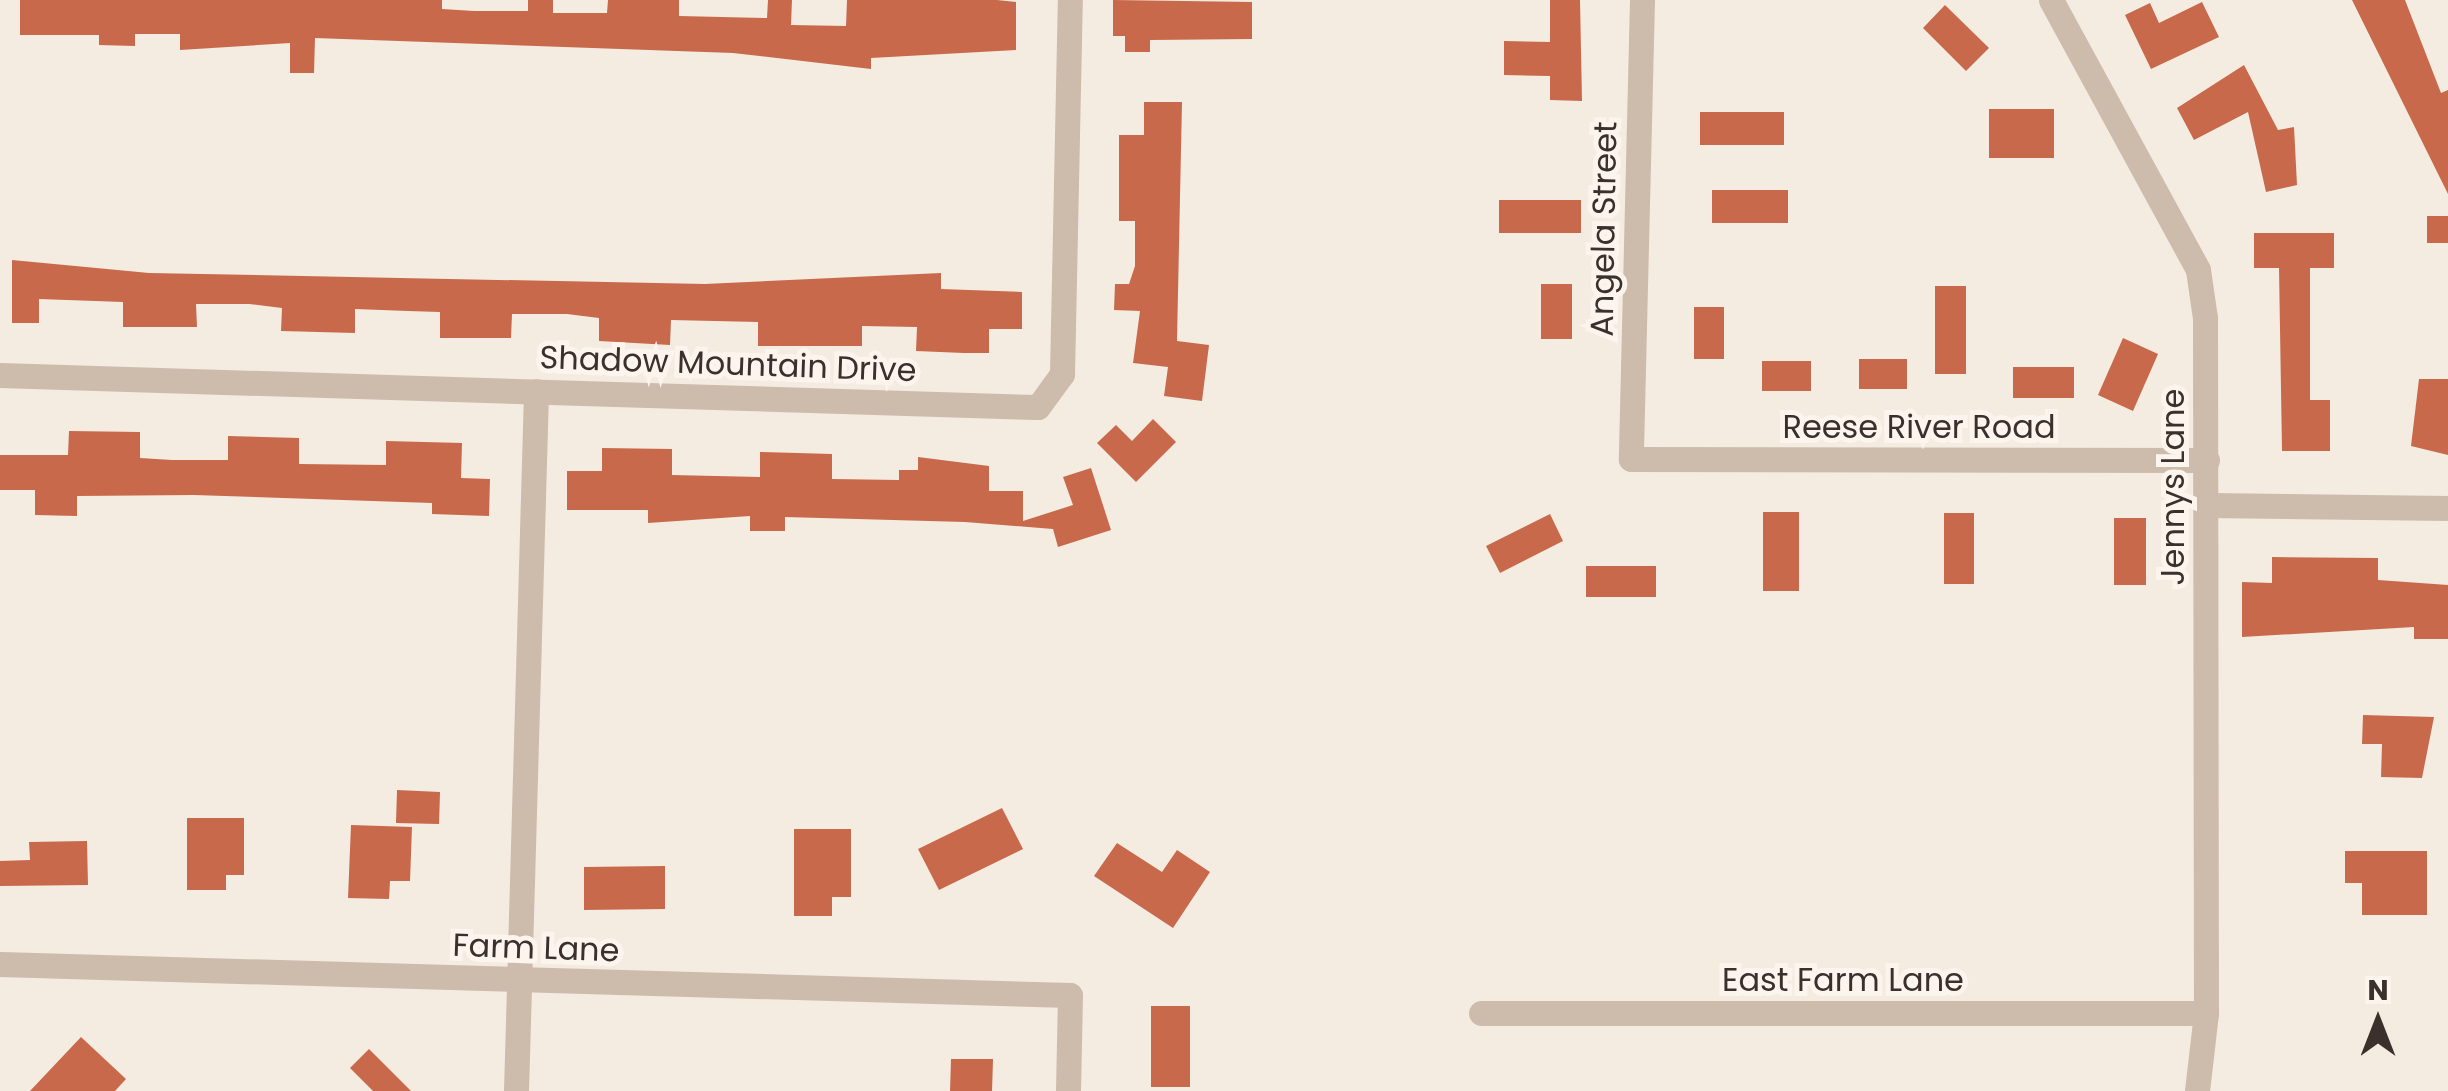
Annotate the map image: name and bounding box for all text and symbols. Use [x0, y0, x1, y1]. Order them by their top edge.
street label: Angela Street [1583, 121, 1625, 337]
street label: Shadow Mountain Drive [539, 338, 917, 390]
street label: Jennys Lane [2154, 389, 2192, 585]
street label: Reese River Road [1782, 408, 2056, 446]
street label: Farm Lane [452, 926, 620, 970]
street label: East Farm Lane [1722, 961, 1964, 999]
north arrow [2328, 971, 2428, 1071]
text: N [2367, 971, 2389, 1010]

